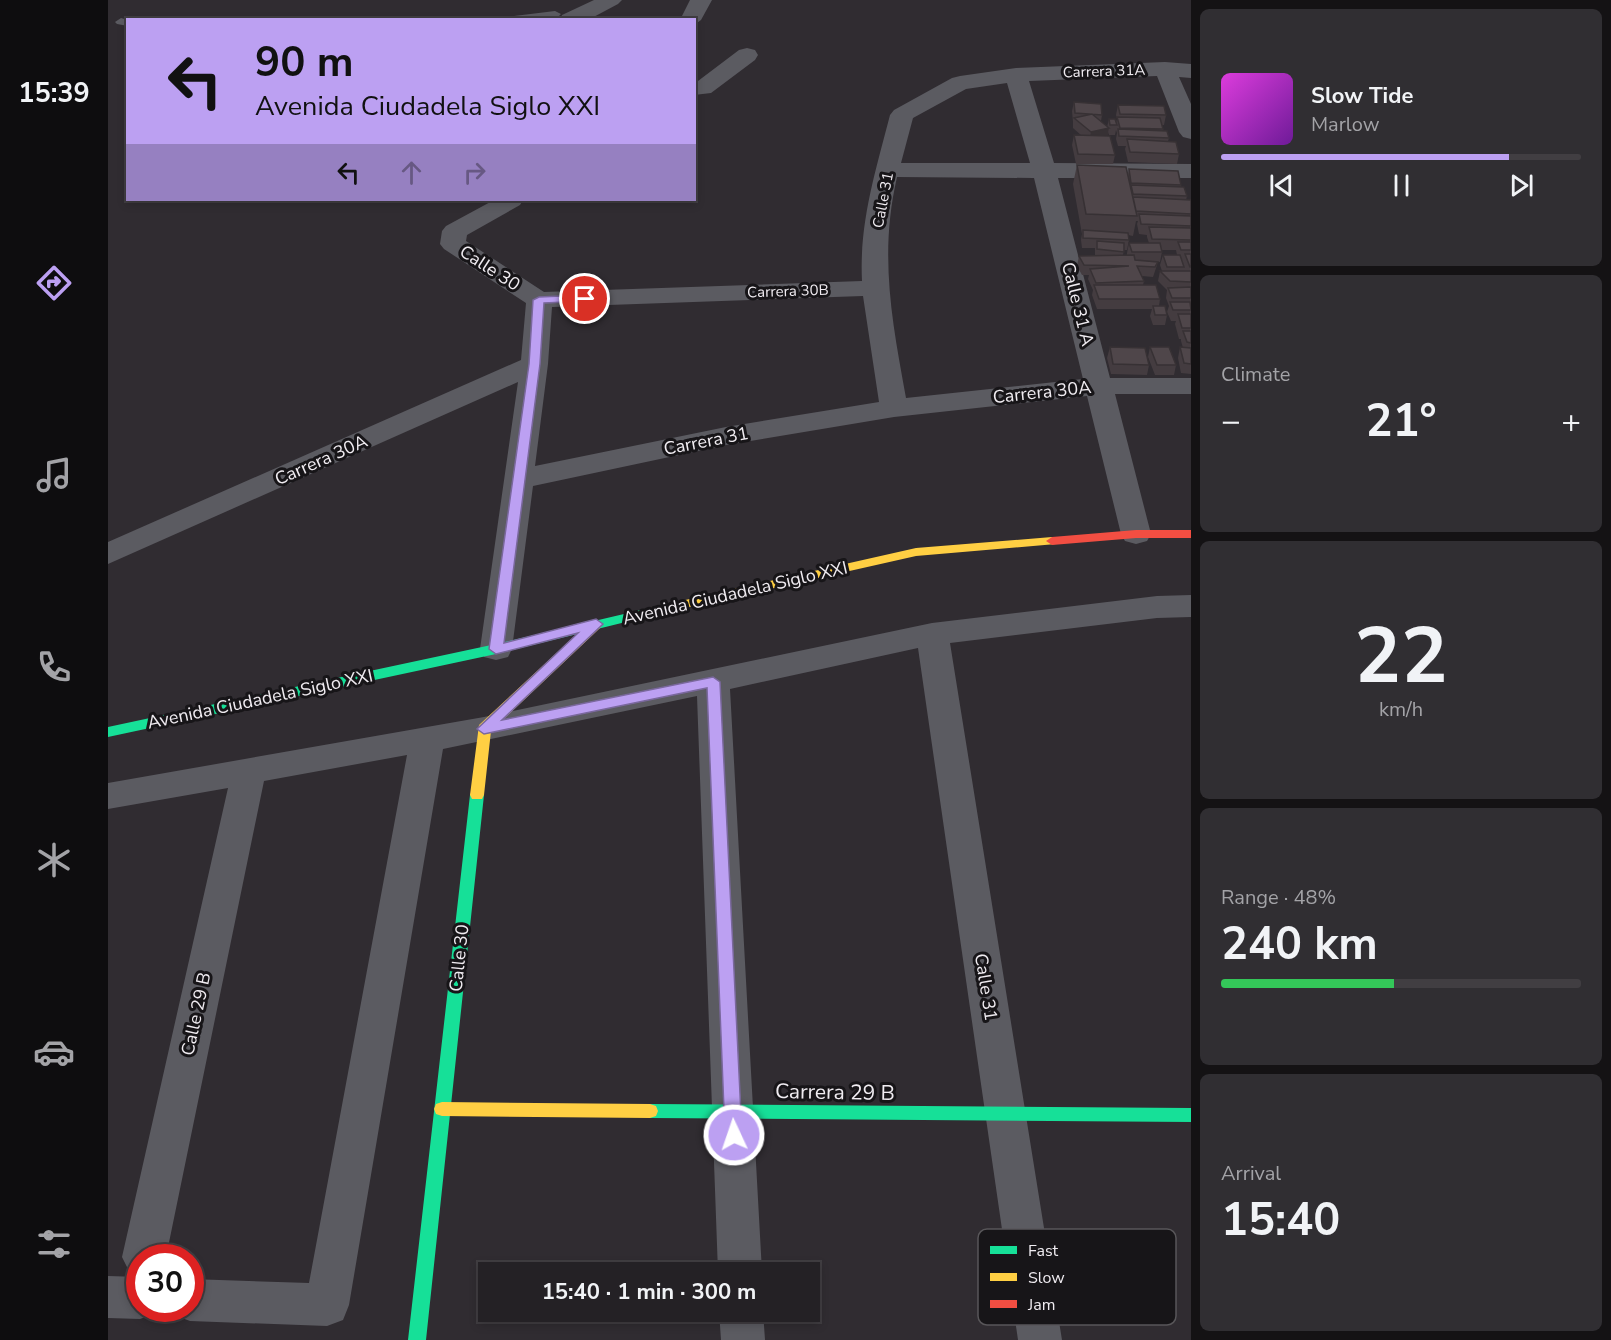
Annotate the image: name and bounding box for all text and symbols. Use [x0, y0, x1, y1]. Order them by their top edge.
text: 90 m [255, 34, 354, 91]
icon: left [156, 42, 234, 120]
street label: Carrera 31A [1062, 60, 1146, 82]
text: 15:39 [18, 75, 90, 112]
text: Slow Tide [1311, 81, 1413, 111]
text: Avenida Ciudadela Siglo XXI [255, 88, 600, 125]
text: Marlow [1311, 111, 1379, 138]
icon: left [332, 156, 365, 189]
icon: ahead [395, 156, 428, 189]
icon: right [458, 156, 491, 189]
icon: previous [1265, 169, 1298, 202]
icon: pause [1385, 169, 1418, 202]
icon: next [1505, 169, 1538, 202]
street label: Calle 31 [868, 170, 898, 230]
street label: Calle 30 [455, 239, 525, 297]
street label: Calle 31 A [1056, 260, 1100, 348]
icon: directions [33, 262, 75, 304]
pin [559, 273, 610, 324]
street label: Carrera 30B [747, 280, 829, 302]
icon: arrive [568, 282, 601, 315]
text: Climate [1221, 361, 1290, 388]
street label: Carrera 30A [992, 375, 1092, 409]
text: 21° [1365, 391, 1437, 452]
text: − [1221, 399, 1241, 444]
text: + [1561, 399, 1581, 444]
street label: Carrera 31 [662, 421, 750, 461]
street label: Carrera 30A [271, 429, 371, 491]
icon: music [33, 454, 75, 496]
street label: Avenida Ciudadela Siglo XXI [620, 555, 850, 631]
text: 22 [1354, 603, 1448, 710]
icon: phone [33, 646, 75, 688]
street label: Avenida Ciudadela Siglo XXI [145, 663, 375, 735]
text: km/h [1379, 696, 1423, 723]
icon: climate [33, 839, 75, 881]
text: Range · 48% [1221, 884, 1336, 911]
text: 240 km [1221, 914, 1378, 975]
street label: Calle 30 [444, 923, 474, 993]
street label: Calle 31 [969, 952, 1003, 1022]
street label: Calle 29 B [175, 970, 217, 1058]
icon: car [33, 1031, 75, 1073]
street label: Carrera 29 B [775, 1077, 895, 1107]
position arrow [702, 1103, 766, 1167]
text: Arrival [1221, 1160, 1281, 1187]
text: 15:40 [1221, 1190, 1340, 1251]
icon: filters [33, 1223, 75, 1265]
legend [978, 1229, 1176, 1325]
text: Fast [1028, 1240, 1059, 1262]
speed limit sign: 30 [126, 1244, 204, 1322]
text: Slow [1028, 1267, 1065, 1289]
text: 15:40 · 1 min · 300 m [542, 1277, 756, 1307]
text: Jam [1027, 1294, 1055, 1316]

